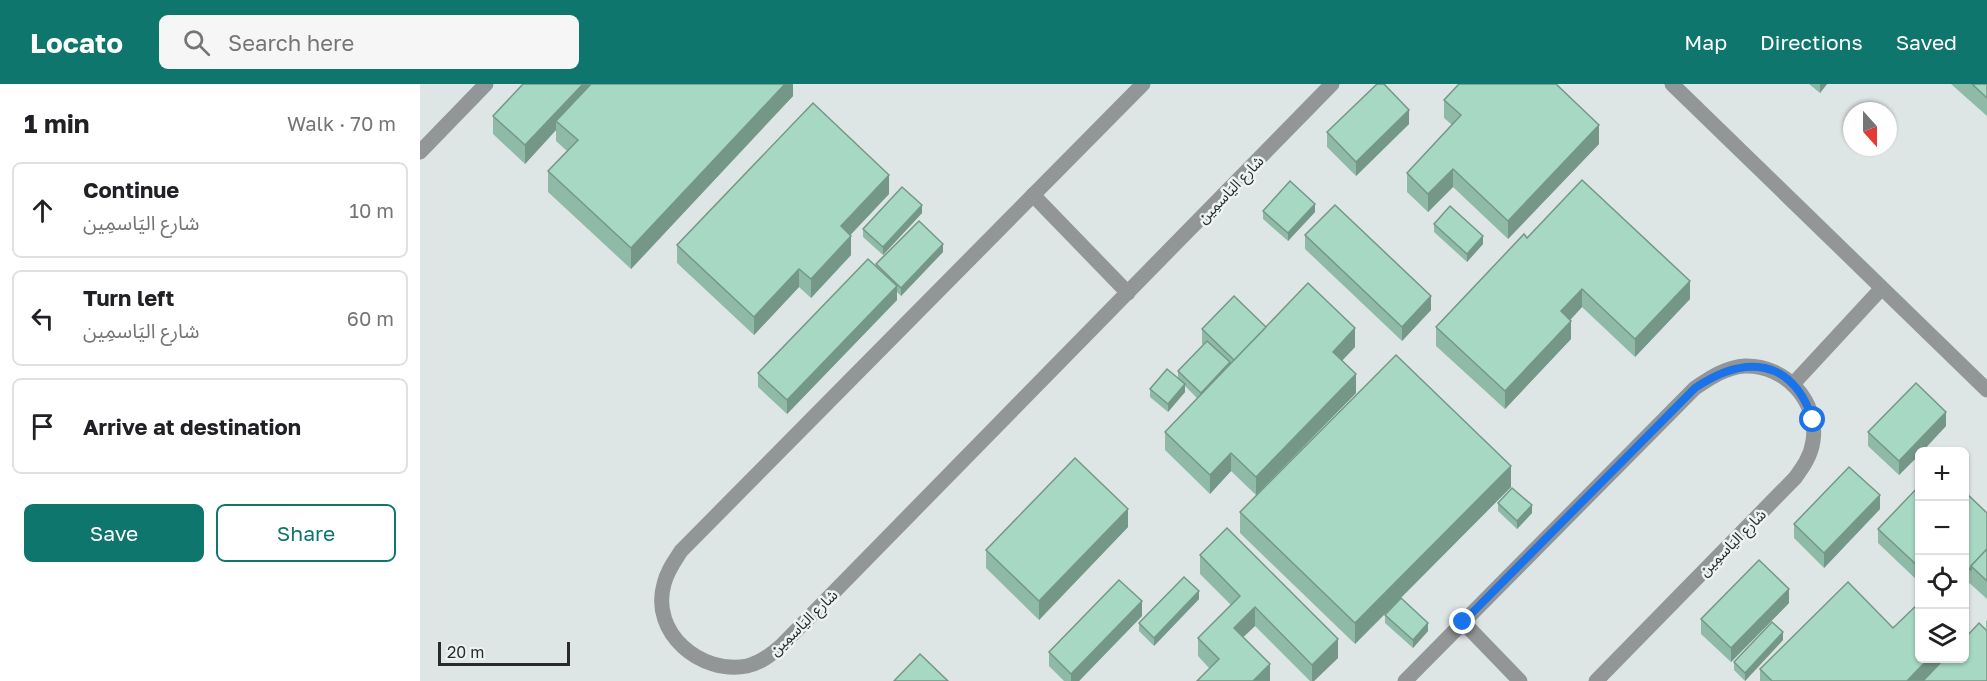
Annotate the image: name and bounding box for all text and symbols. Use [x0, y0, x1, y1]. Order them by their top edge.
search box [159, 15, 579, 69]
text: Locato [30, 26, 123, 59]
icon: search [180, 26, 213, 59]
text: Search here [228, 29, 354, 56]
text: Map [1684, 29, 1727, 55]
text: Directions [1760, 29, 1863, 55]
text: Saved [1896, 29, 1957, 55]
north arrow [1843, 102, 1897, 156]
text: 1 min [24, 108, 90, 139]
text: Walk · 70 m [287, 111, 396, 135]
street label: شارع اليَاسمِين [1193, 151, 1270, 229]
text: Continue [83, 176, 179, 203]
icon: ahead [26, 194, 59, 227]
text: 10 m [349, 198, 394, 222]
text: شارع اليَاسمِين [83, 210, 200, 234]
text: Turn left [83, 284, 174, 311]
icon: left [26, 302, 59, 335]
text: 60 m [347, 306, 394, 330]
text: شارع اليَاسمِين [83, 318, 200, 342]
route start [1799, 406, 1825, 432]
icon: arrive [26, 410, 59, 443]
text: Arrive at destination [83, 413, 301, 440]
map controls [1915, 447, 1969, 663]
button: + [1915, 447, 1969, 501]
button: − [1915, 501, 1969, 555]
button: Save [24, 504, 204, 562]
button: Share [216, 504, 396, 562]
street label: شارع اليَاسمِين [1695, 505, 1772, 582]
button: locate [1915, 555, 1969, 609]
street label: شارع اليَاسمِين [765, 585, 844, 662]
route end [1449, 608, 1475, 634]
button: layers [1915, 609, 1969, 663]
scale bar [438, 639, 570, 666]
text: 20 m [447, 642, 484, 662]

